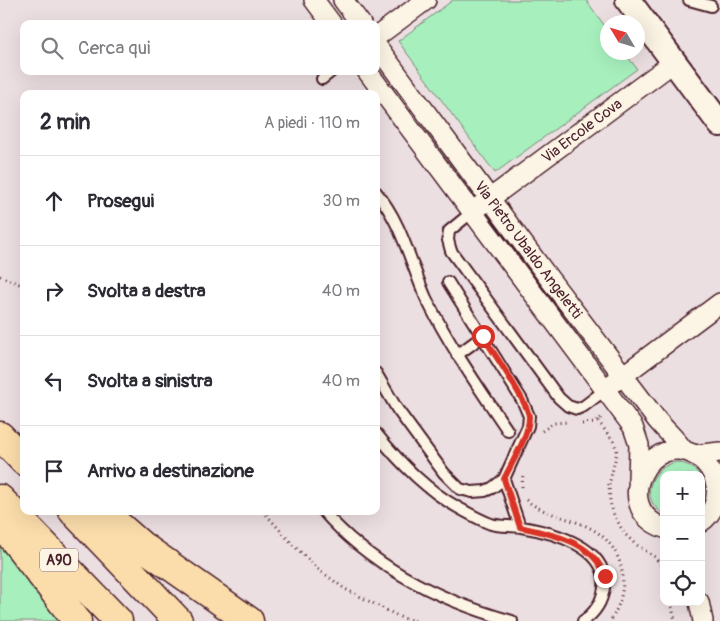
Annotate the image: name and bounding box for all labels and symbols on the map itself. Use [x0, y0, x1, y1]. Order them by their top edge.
north arrow [600, 15, 645, 60]
street label: Via Ercole Cova [538, 95, 626, 167]
street label: Via Pietro Ubaldo Angeletti [470, 177, 586, 323]
route start [472, 325, 495, 348]
road number: A90 [40, 548, 78, 572]
route end [594, 565, 617, 588]

